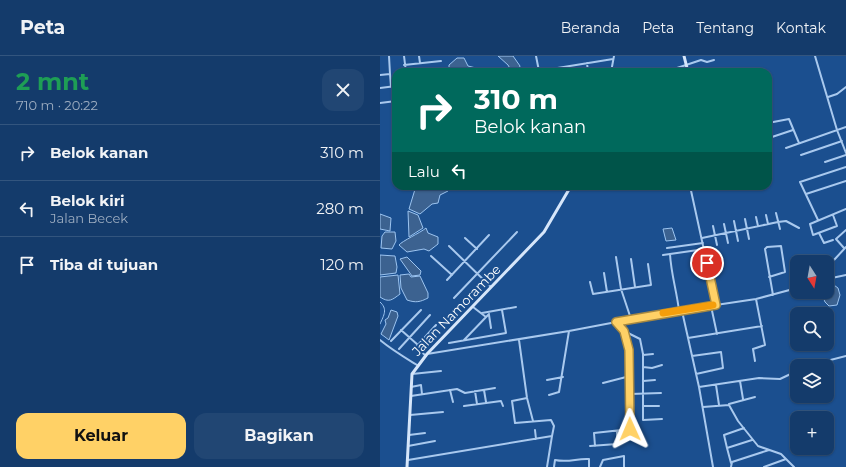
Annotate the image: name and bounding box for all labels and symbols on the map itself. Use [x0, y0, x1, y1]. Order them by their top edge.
pin [690, 246, 724, 280]
north arrow [790, 255, 834, 299]
street label: Jalan Namorambe [408, 261, 504, 360]
position arrow [609, 408, 651, 450]

